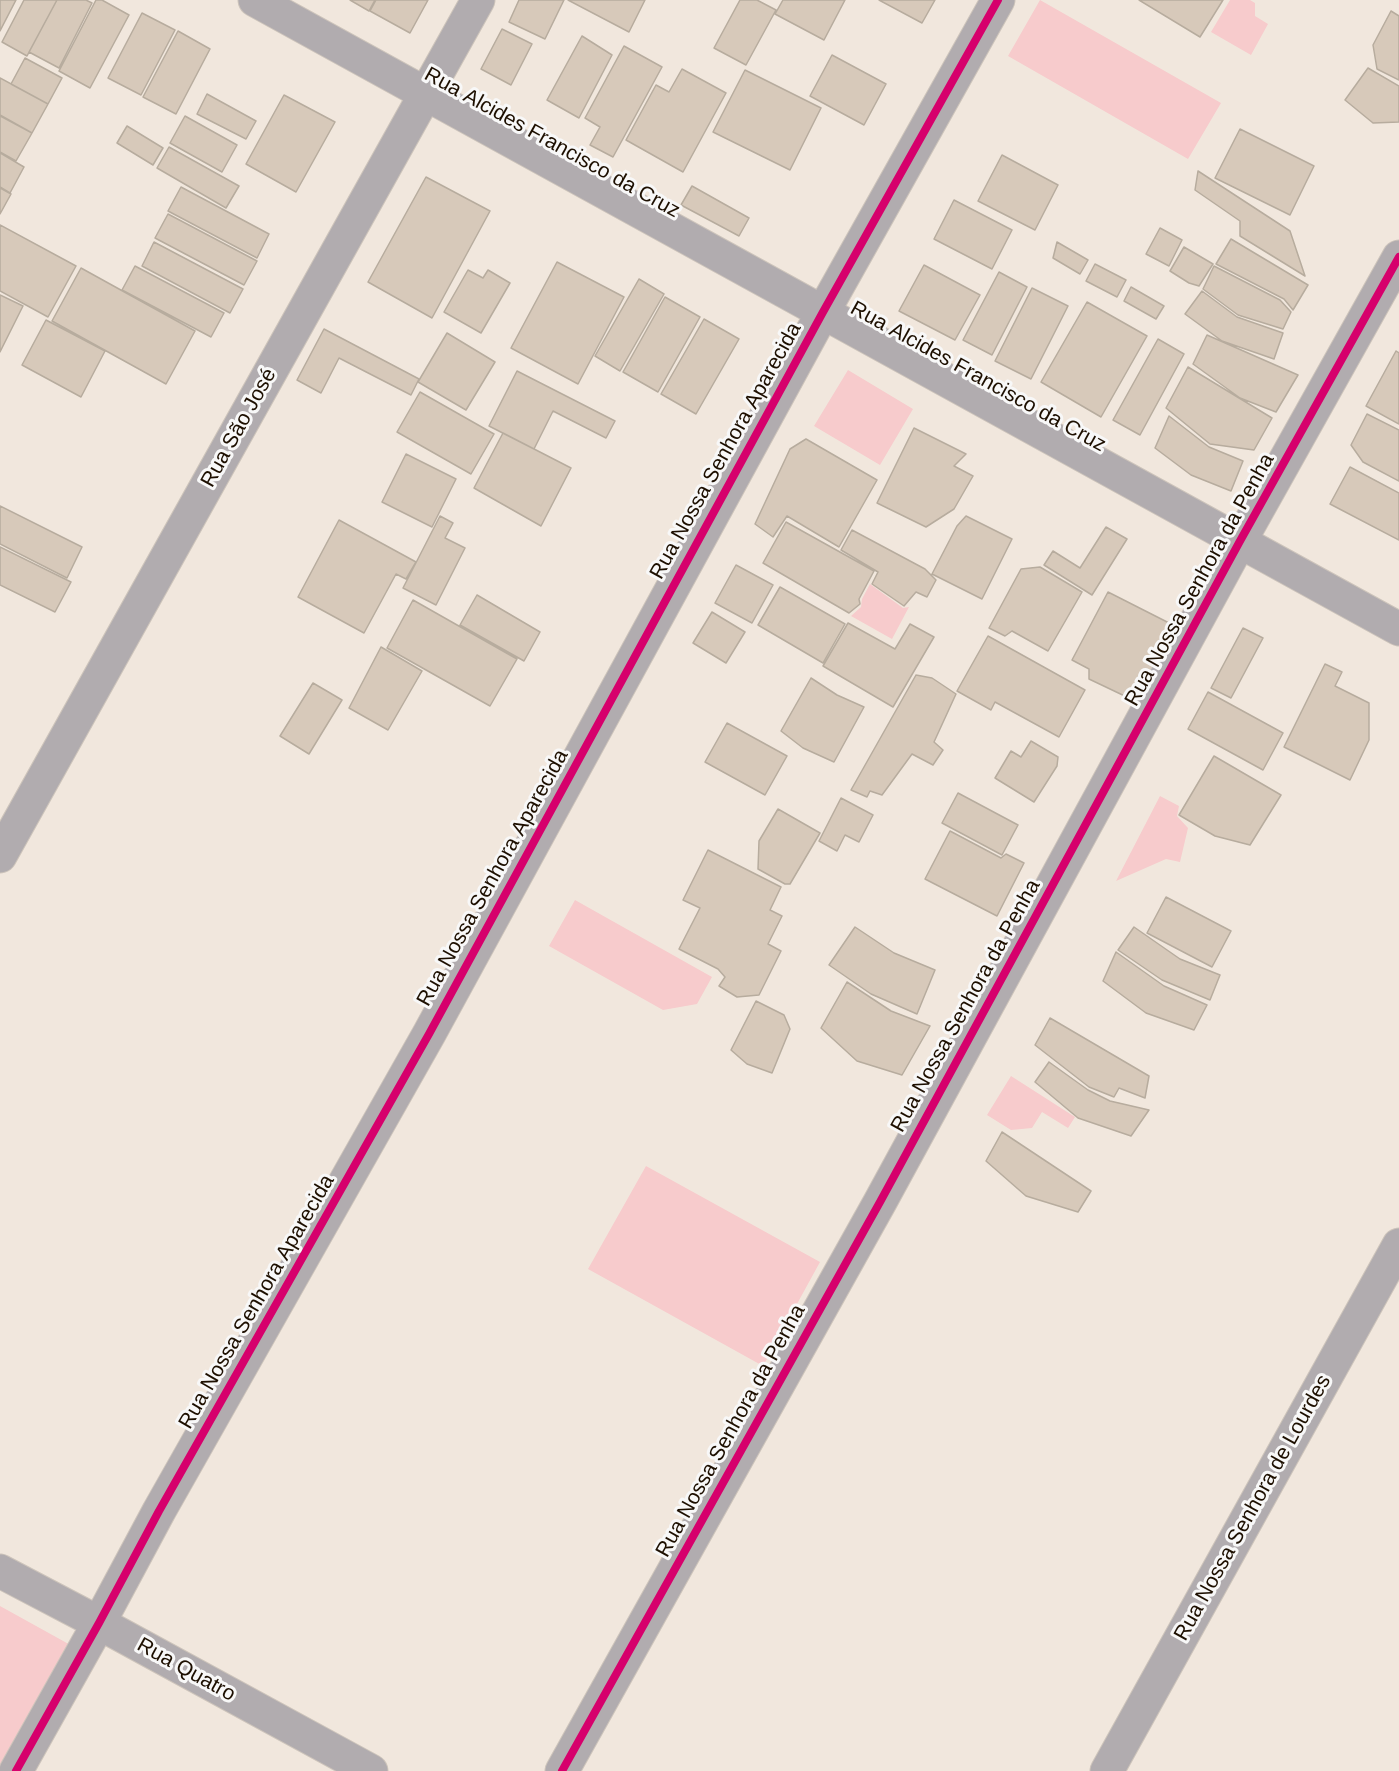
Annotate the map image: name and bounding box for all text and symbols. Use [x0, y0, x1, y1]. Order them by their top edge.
street label: Rua Alcides Francisco da Cruz [420, 62, 684, 224]
street label: Rua Alcides Francisco da Cruz [846, 296, 1110, 458]
street label: Rua Nossa Senhora Aparecida [645, 318, 807, 584]
street label: Rua São José [196, 364, 282, 492]
street label: Rua Nossa Senhora da Penha [1120, 449, 1280, 711]
street label: Rua Nossa Senhora Aparecida [412, 745, 574, 1011]
street label: Rua Nossa Senhora da Penha [886, 875, 1046, 1137]
street label: Rua Nossa Senhora Aparecida [174, 1170, 340, 1434]
street label: Rua Nossa Senhora da Penha [651, 1300, 811, 1562]
street label: Rua Nossa Senhora de Lourdes [1169, 1371, 1337, 1645]
street label: Rua Quatro [132, 1633, 240, 1707]

